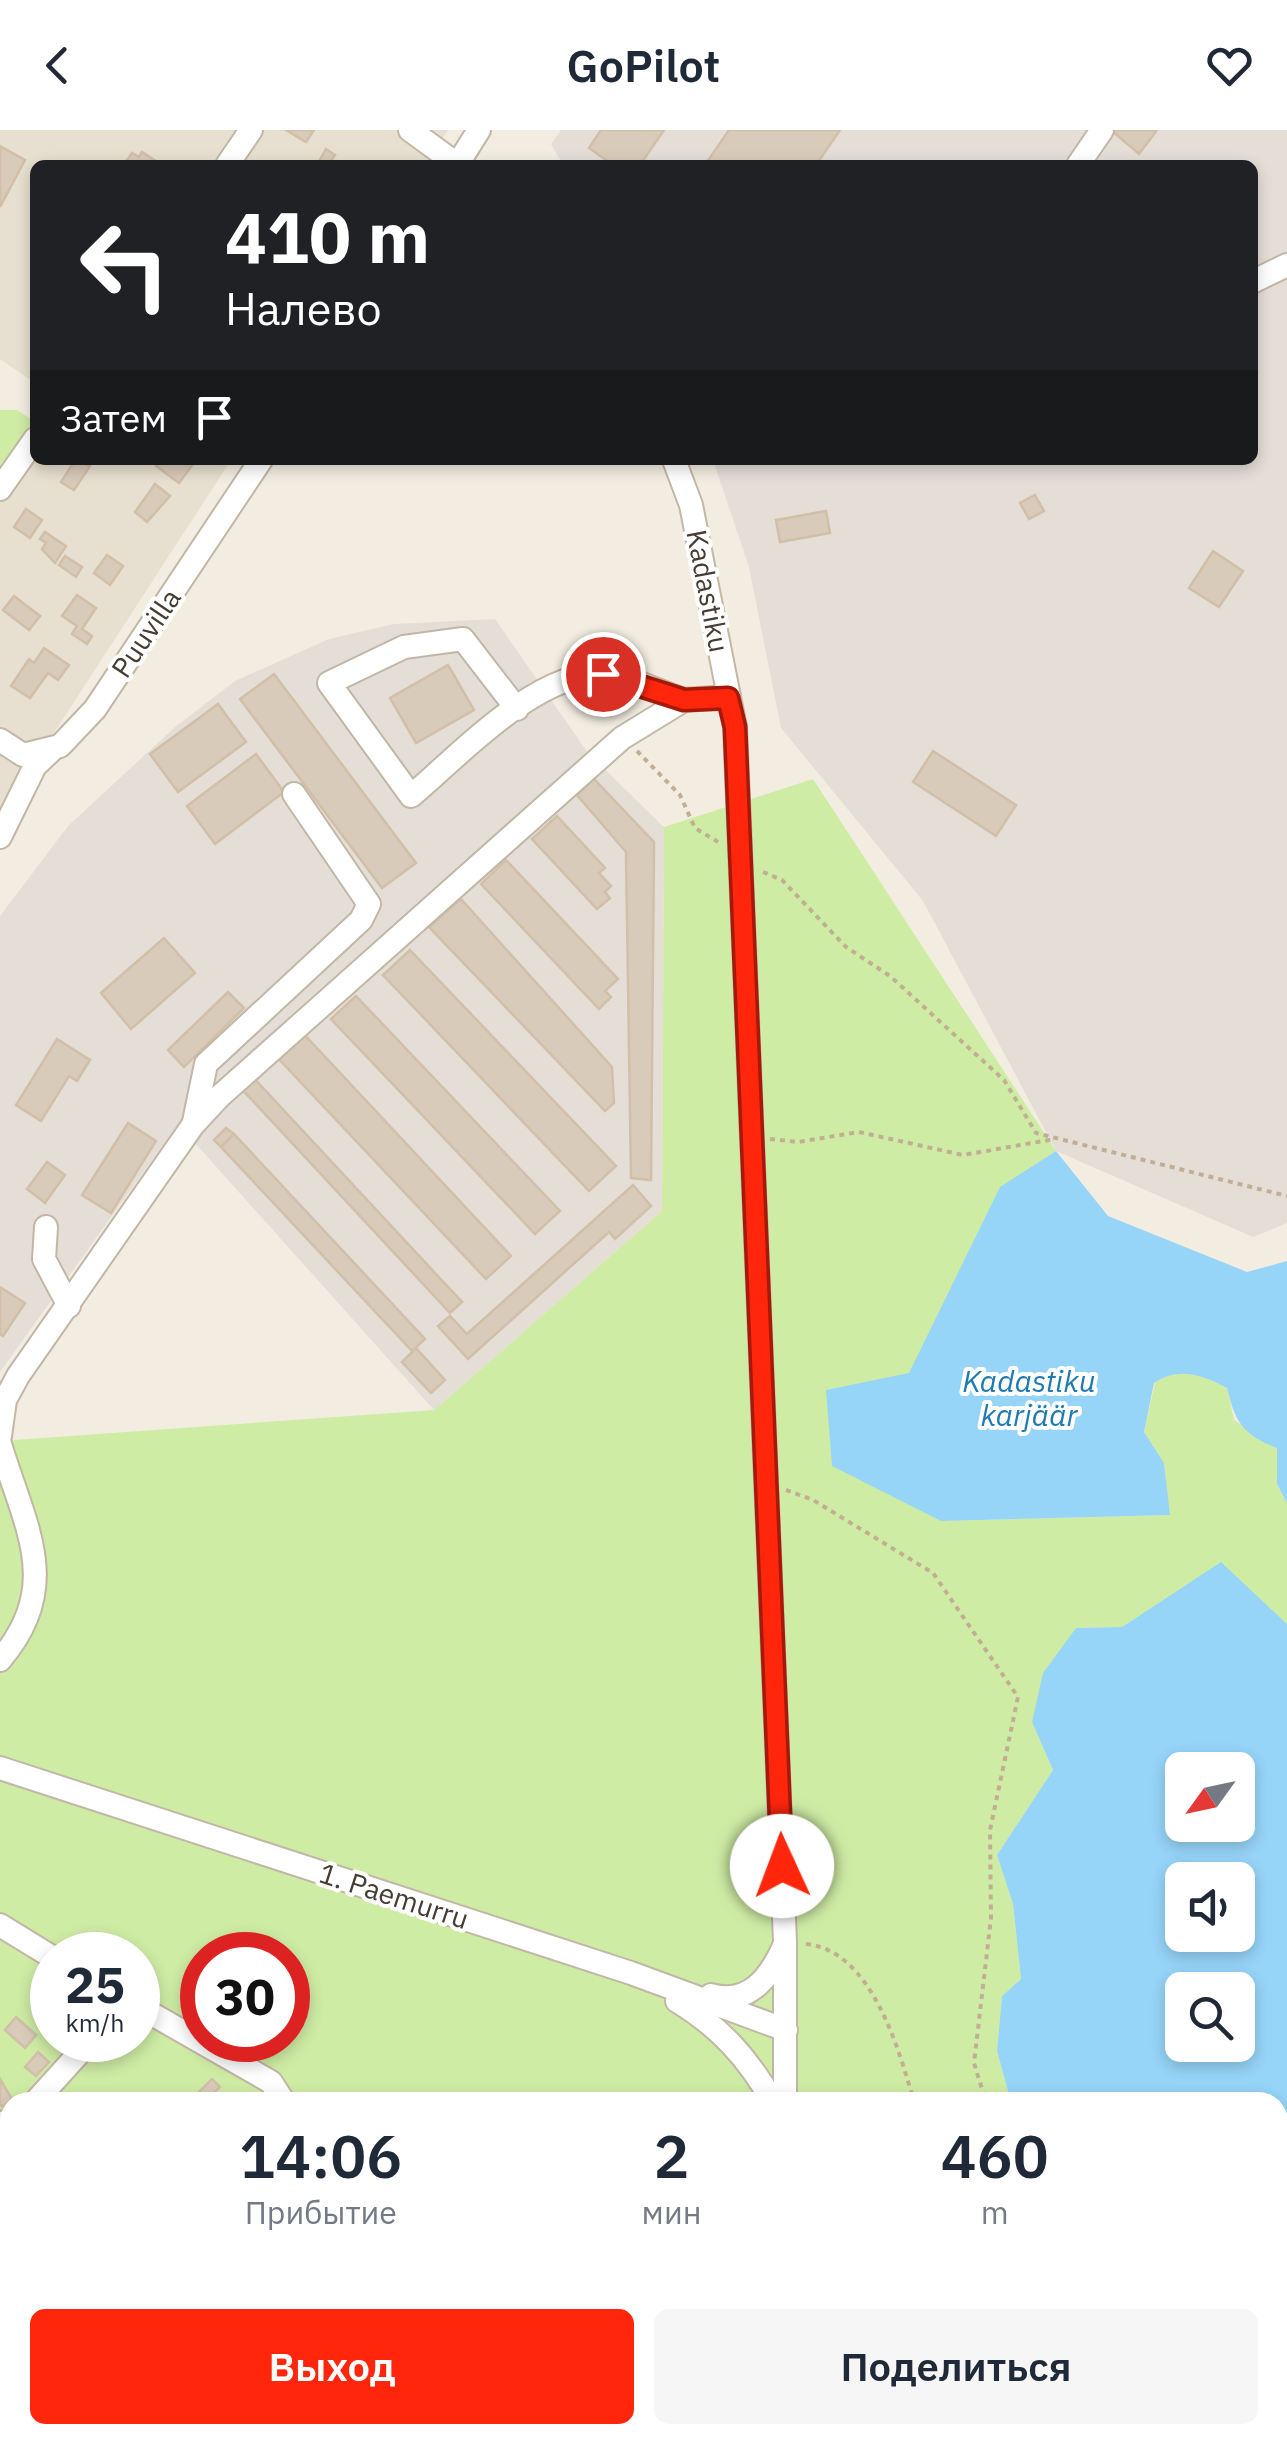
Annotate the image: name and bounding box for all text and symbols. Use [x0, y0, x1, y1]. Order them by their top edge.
text: GoPilot [567, 36, 720, 94]
icon: back [30, 38, 85, 93]
icon: heart [1202, 38, 1257, 93]
text: 410 m [225, 191, 430, 282]
icon: left [60, 200, 190, 330]
text: Налево [225, 279, 382, 337]
icon: arrive [187, 390, 242, 445]
text: Затем [60, 393, 167, 442]
street label: Kadastiku [678, 526, 738, 655]
street label: Puuvilla [102, 581, 189, 684]
pin [561, 632, 646, 717]
icon: arrive [576, 647, 631, 702]
water label: Kadastiku karjäär [962, 1361, 1096, 1434]
north arrow [1165, 1752, 1255, 1842]
map controls [1165, 1752, 1255, 2062]
position arrow [730, 1814, 834, 1918]
street label: 1. Paemurru [315, 1854, 474, 1937]
button: sound [1165, 1862, 1255, 1952]
speed limit sign: 30 [180, 1932, 310, 2062]
text: 25 [65, 1952, 125, 2017]
button: search [1165, 1972, 1255, 2062]
text: km/h [66, 2006, 124, 2039]
text: 14:06 [239, 2116, 402, 2195]
text: 2 [654, 2116, 690, 2195]
text: 460 [941, 2116, 1049, 2195]
text: Прибытие [245, 2191, 397, 2233]
text: мин [642, 2191, 702, 2233]
text: m [981, 2191, 1009, 2233]
button: Выход [30, 2309, 634, 2424]
button: Поделиться [654, 2309, 1258, 2424]

